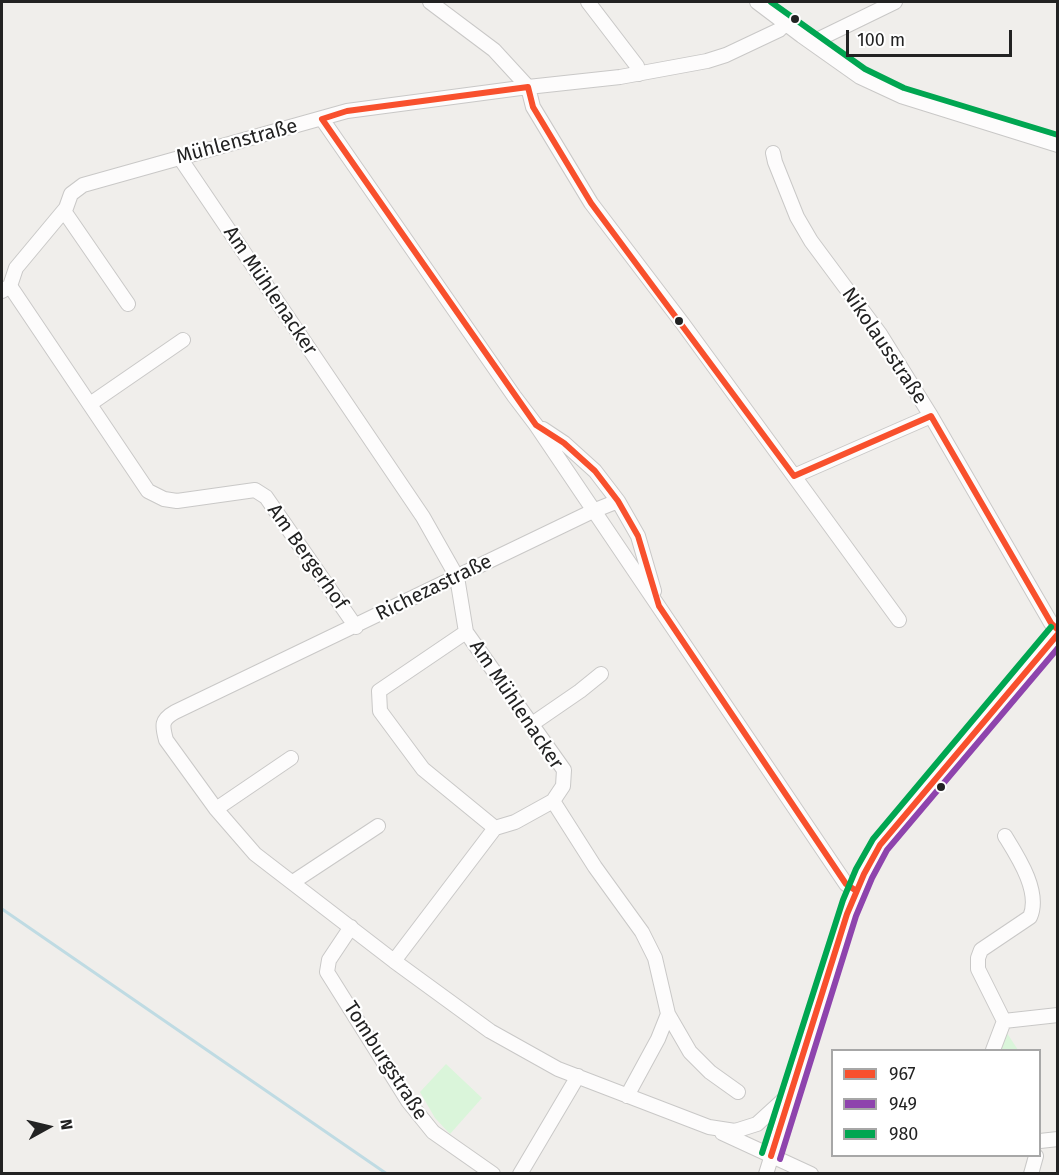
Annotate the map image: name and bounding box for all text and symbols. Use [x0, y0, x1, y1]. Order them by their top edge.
unlabelled marker [789, 13, 801, 25]
scale bar [849, 18, 1016, 56]
text: 100 m [857, 29, 905, 51]
street label: Mühlenstraße [174, 114, 300, 170]
street label: Am Mühlenacker [218, 222, 322, 360]
street label: Nikolausstraße [836, 283, 932, 409]
unlabelled marker [673, 315, 685, 327]
street label: Am Bergerhof [262, 500, 352, 614]
street label: Richezastraße [372, 550, 496, 626]
street label: Am Mühlenacker [464, 636, 568, 774]
unlabelled marker [935, 781, 947, 793]
street label: Tomburgstraße [338, 997, 432, 1125]
legend [831, 1049, 1041, 1157]
text: 967 [889, 1063, 916, 1085]
text: 949 [889, 1093, 917, 1115]
north arrow [18, 1097, 78, 1157]
text: N [56, 1118, 76, 1131]
text: 980 [889, 1123, 918, 1145]

